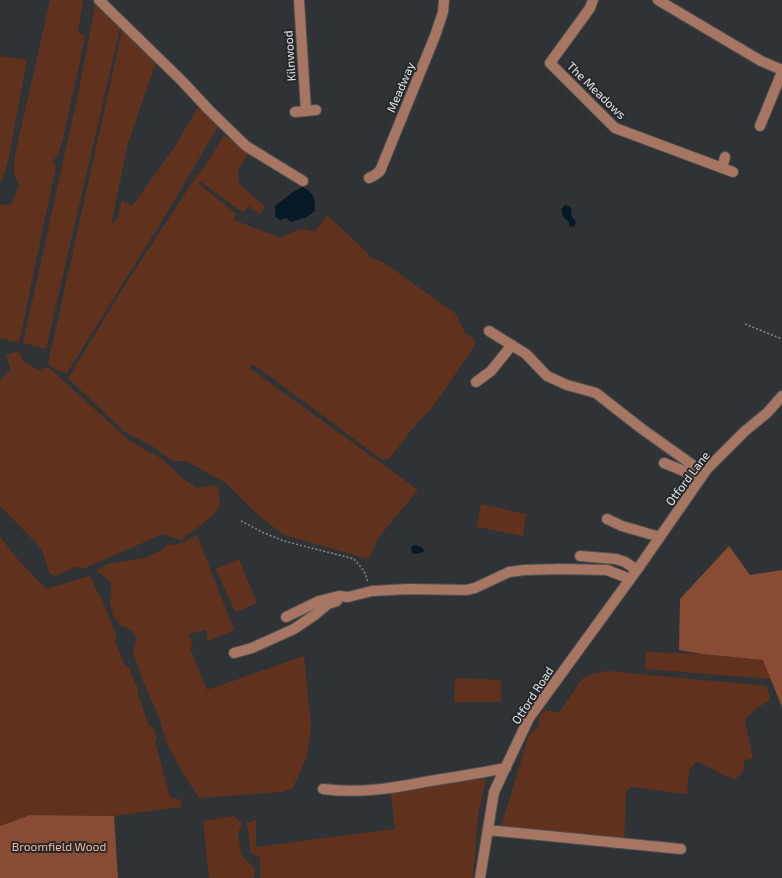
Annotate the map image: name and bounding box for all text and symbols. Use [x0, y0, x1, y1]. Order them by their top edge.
street label: Kilnwood [280, 30, 298, 82]
street label: The Meadows [565, 58, 629, 122]
street label: Meadway [383, 59, 417, 114]
street label: Otford Lane [662, 448, 712, 508]
street label: Otford Road [508, 664, 556, 726]
park label: Broomfield Wood [12, 839, 106, 853]

